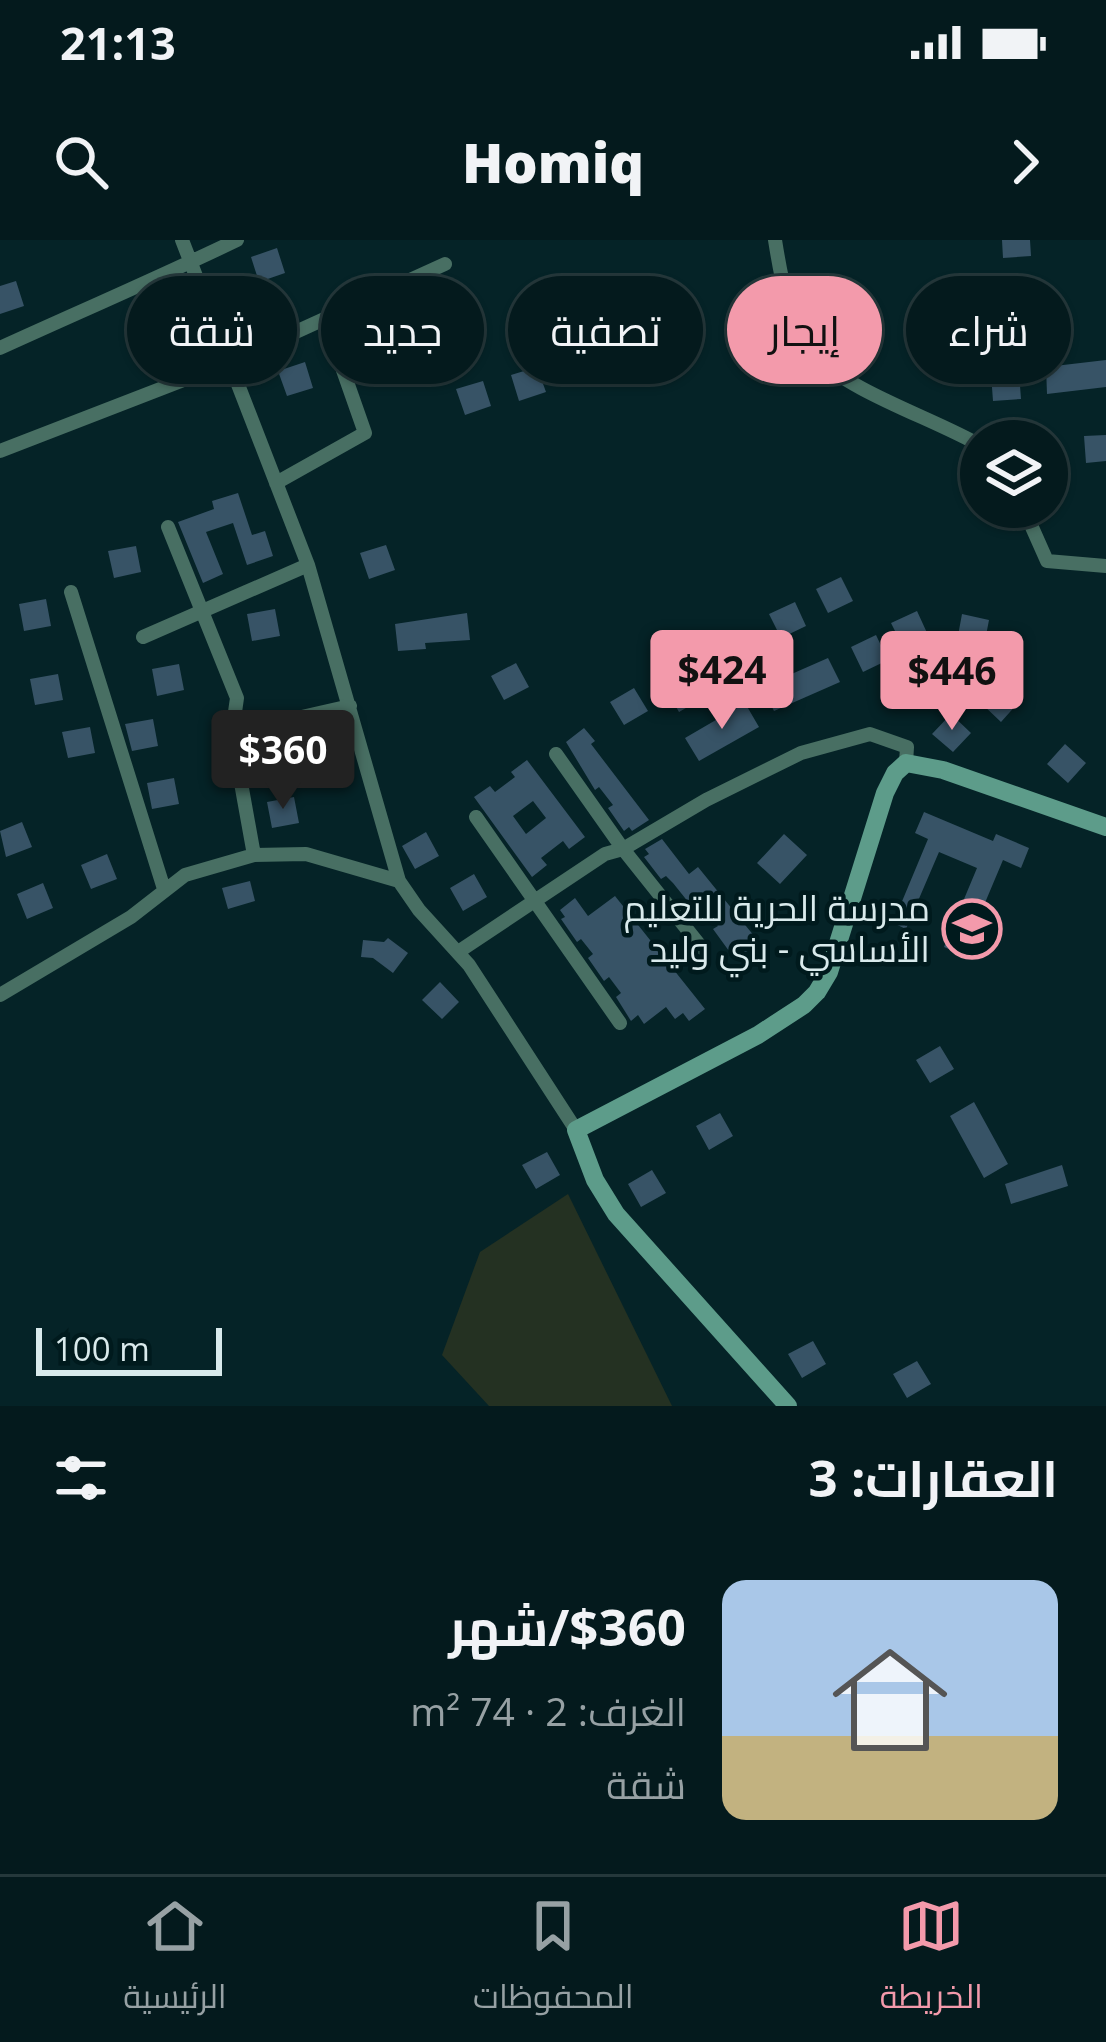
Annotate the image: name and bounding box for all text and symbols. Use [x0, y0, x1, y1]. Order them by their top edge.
text: 21:13 [60, 12, 176, 73]
text: Homiq [462, 125, 644, 199]
icon: search [48, 129, 114, 195]
icon: forward [992, 129, 1058, 195]
chip: شقة [127, 276, 297, 384]
chip: جديد [321, 276, 484, 384]
chip: تصفية [508, 276, 703, 384]
chip: إيجار [727, 276, 882, 384]
chip: شراء [906, 276, 1071, 384]
map controls [960, 420, 1068, 528]
button: layers [960, 420, 1068, 528]
pin: $424 [651, 630, 793, 732]
pin: $446 [881, 631, 1023, 733]
text: $424 [677, 642, 767, 695]
text: $446 [907, 643, 997, 696]
pin: $360 [212, 710, 354, 812]
text: $360 [238, 722, 328, 775]
place label: مدرسة الحرية للتعليم الأساسي - بني وليد [624, 883, 930, 978]
school or university icon: مدرسة الحرية للتعليم الأساسي - بني وليد [941, 898, 1003, 960]
scale bar [36, 1322, 222, 1375]
text: 100 m [54, 1326, 150, 1371]
text: العقارات: 3 [809, 1442, 1058, 1512]
icon: filters [48, 1445, 114, 1511]
text: $360/شهر [449, 1591, 686, 1661]
icon: home [818, 1628, 962, 1772]
text: الغرف: 2 · 74 m² [410, 1684, 686, 1737]
text: شقة [606, 1757, 686, 1810]
tab: الرئيسية [123, 1893, 227, 2027]
tab: المحفوظات [473, 1893, 634, 2027]
tab: الخريطة [880, 1893, 983, 2027]

